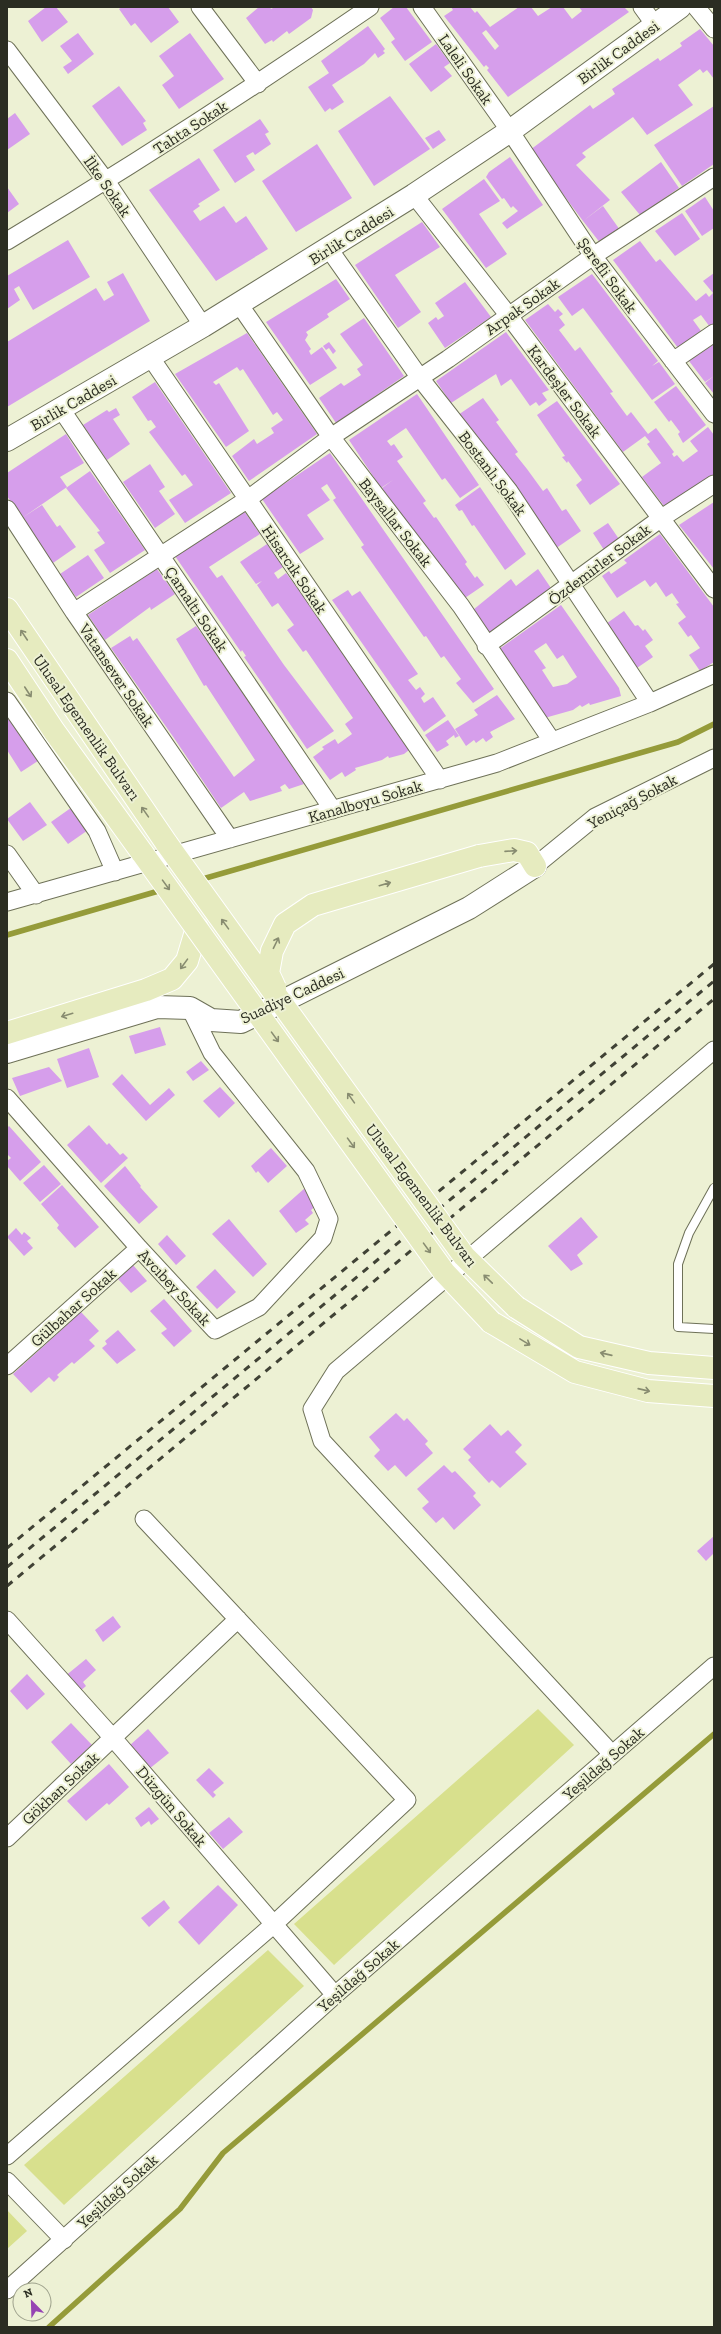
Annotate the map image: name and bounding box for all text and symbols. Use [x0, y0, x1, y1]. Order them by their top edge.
street label: Birlik Caddesi [574, 16, 663, 88]
street label: Laleli Sokak [434, 30, 497, 109]
street label: Tahta Sokak [150, 96, 231, 158]
street label: İlke Sokak [80, 152, 136, 221]
street label: Birlik Caddesi [305, 202, 397, 269]
street label: Şerefli Sokak [574, 234, 642, 317]
street label: Arpak Sokak [481, 273, 564, 339]
street label: Kardeşler Sokak [524, 341, 606, 442]
street label: Birlik Caddesi [27, 370, 120, 435]
street label: Bostanlı Sokak [455, 427, 531, 520]
street label: Baysallar Sokak [355, 474, 437, 571]
street label: Özdemirler Sokak [544, 519, 655, 609]
street label: Hisarcık Sokak [258, 521, 332, 618]
street label: Çamaltı Sokak [161, 563, 233, 656]
street label: Vatansever Sokak [74, 619, 159, 731]
one-way arrow [20, 630, 28, 641]
street label: Ulusal Egemenlik Bulvarı [29, 651, 145, 804]
one-way arrow [24, 687, 32, 698]
street label: Yeniçağ Sokak [583, 770, 681, 833]
street label: Kanalboyu Sokak [306, 776, 425, 827]
one-way arrow [141, 806, 149, 817]
one-way arrow [504, 848, 517, 855]
one-way arrow [162, 880, 170, 891]
one-way arrow [378, 880, 391, 887]
one-way arrow [221, 918, 229, 929]
one-way arrow [273, 937, 280, 949]
one-way arrow [180, 958, 188, 969]
street label: Suadiye Caddesi [237, 963, 347, 1028]
one-way arrow [61, 1012, 74, 1019]
one-way arrow [271, 1031, 279, 1042]
one-way arrow [347, 1092, 355, 1103]
street label: Ulusal Egemenlik Bulvarı [362, 1120, 482, 1271]
one-way arrow [347, 1137, 355, 1148]
one-way arrow [423, 1242, 431, 1253]
street label: Avcıbey Sokak [134, 1245, 215, 1330]
street label: Gülbahar Sokak [27, 1264, 120, 1351]
one-way arrow [483, 1275, 493, 1284]
one-way arrow [519, 1338, 530, 1346]
one-way arrow [600, 1349, 613, 1357]
one-way arrow [638, 1386, 651, 1394]
street label: Yeşildağ Sokak [558, 1722, 649, 1805]
street label: Gökhan Sokak [18, 1747, 103, 1829]
street label: Düzgün Sokak [132, 1762, 211, 1851]
street label: Yeşildağ Sokak [313, 1934, 404, 2017]
street label: Yeşildağ Sokak [72, 2150, 162, 2233]
north arrow [12, 2282, 52, 2322]
text: N [22, 2285, 35, 2301]

